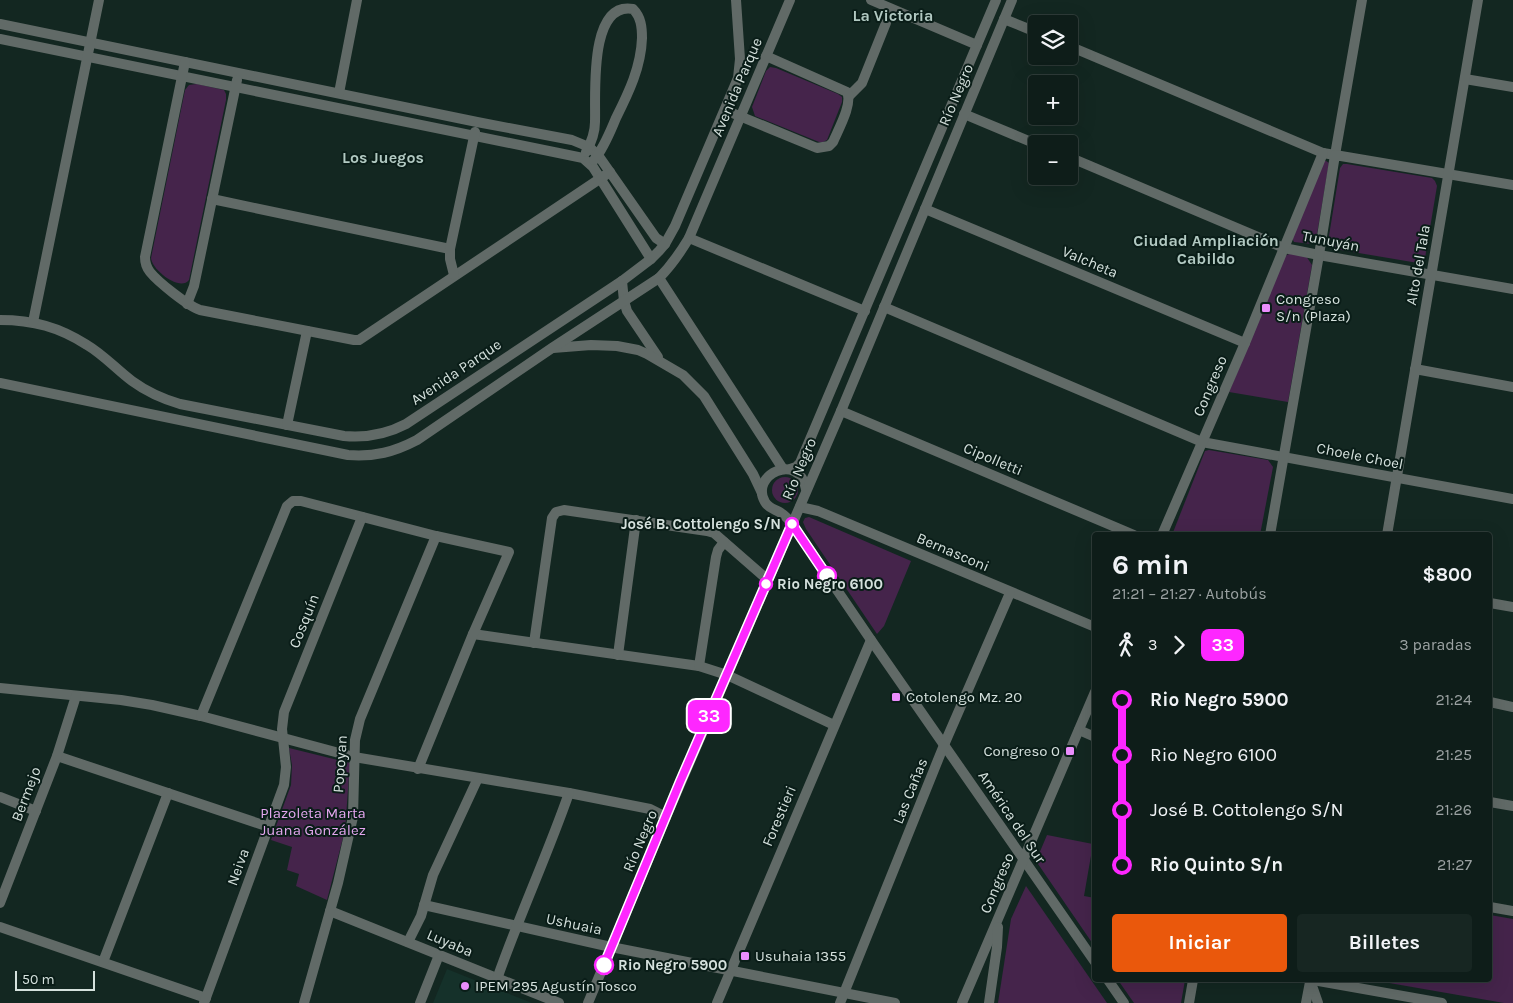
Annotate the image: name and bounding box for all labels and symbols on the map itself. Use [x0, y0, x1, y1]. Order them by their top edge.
district label: La Victoria [853, 6, 933, 25]
street label: Avenida Parque [708, 35, 766, 139]
street label: Río Negro [935, 61, 977, 129]
district label: Los Juegos [342, 148, 424, 167]
street label: Alto del Tala [1402, 223, 1434, 307]
street label: Tunuyán [1301, 227, 1361, 255]
district label: Ciudad Ampliación Cabildo [1133, 231, 1279, 268]
street label: Valcheta [1059, 242, 1121, 282]
place label: Congreso S/n (Plaza) [1276, 290, 1351, 325]
marker: Congreso S/n (Plaza) [1260, 302, 1272, 314]
street label: Avenida Parque [407, 335, 505, 409]
street label: Congreso [1189, 353, 1231, 419]
street label: Río Negro [778, 435, 820, 503]
street label: Cipolletti [961, 439, 1025, 479]
street label: Choele Choel [1315, 439, 1405, 473]
place label: José B. Cottolengo S/N [621, 515, 781, 533]
marker: José B. Cottolengo S/N [785, 517, 799, 531]
street label: Bernasconi [914, 529, 992, 575]
unlabelled marker [817, 566, 837, 586]
place label: Rio Negro 6100 [777, 575, 883, 593]
marker: Rio Negro 6100 [759, 577, 773, 591]
street label: Cosquín [285, 591, 323, 651]
place label: Cotolengo Mz. 20 [906, 688, 1022, 706]
marker: Cotolengo Mz. 20 [890, 691, 902, 703]
line badge: 33 [686, 700, 732, 732]
street label: Popoyan [329, 735, 351, 793]
place label: Congreso 0 [983, 742, 1060, 760]
marker: Congreso 0 [1064, 745, 1076, 757]
street label: Las Cañas [889, 755, 931, 827]
street label: Bermejo [7, 764, 45, 824]
street label: América del Sur [974, 767, 1050, 867]
street label: Forestieri [758, 783, 800, 849]
park label: Plazoleta Marta Juana González [260, 804, 366, 839]
street label: Río Negro [619, 807, 661, 875]
street label: Neiva [223, 846, 253, 888]
street label: Congreso [976, 850, 1018, 916]
street label: Ushuaia [544, 909, 604, 939]
street label: Luyaba [424, 925, 476, 961]
place label: Usuhaia 1355 [755, 947, 846, 965]
marker: Usuhaia 1355 [739, 950, 751, 962]
marker: Rio Negro 5900 [594, 955, 614, 975]
place label: Rio Negro 5900 [618, 956, 727, 974]
scale bar [15, 968, 95, 991]
place label: IPEM 295 Agustín Tosco [475, 977, 637, 995]
marker: IPEM 295 Agustín Tosco [459, 980, 471, 992]

